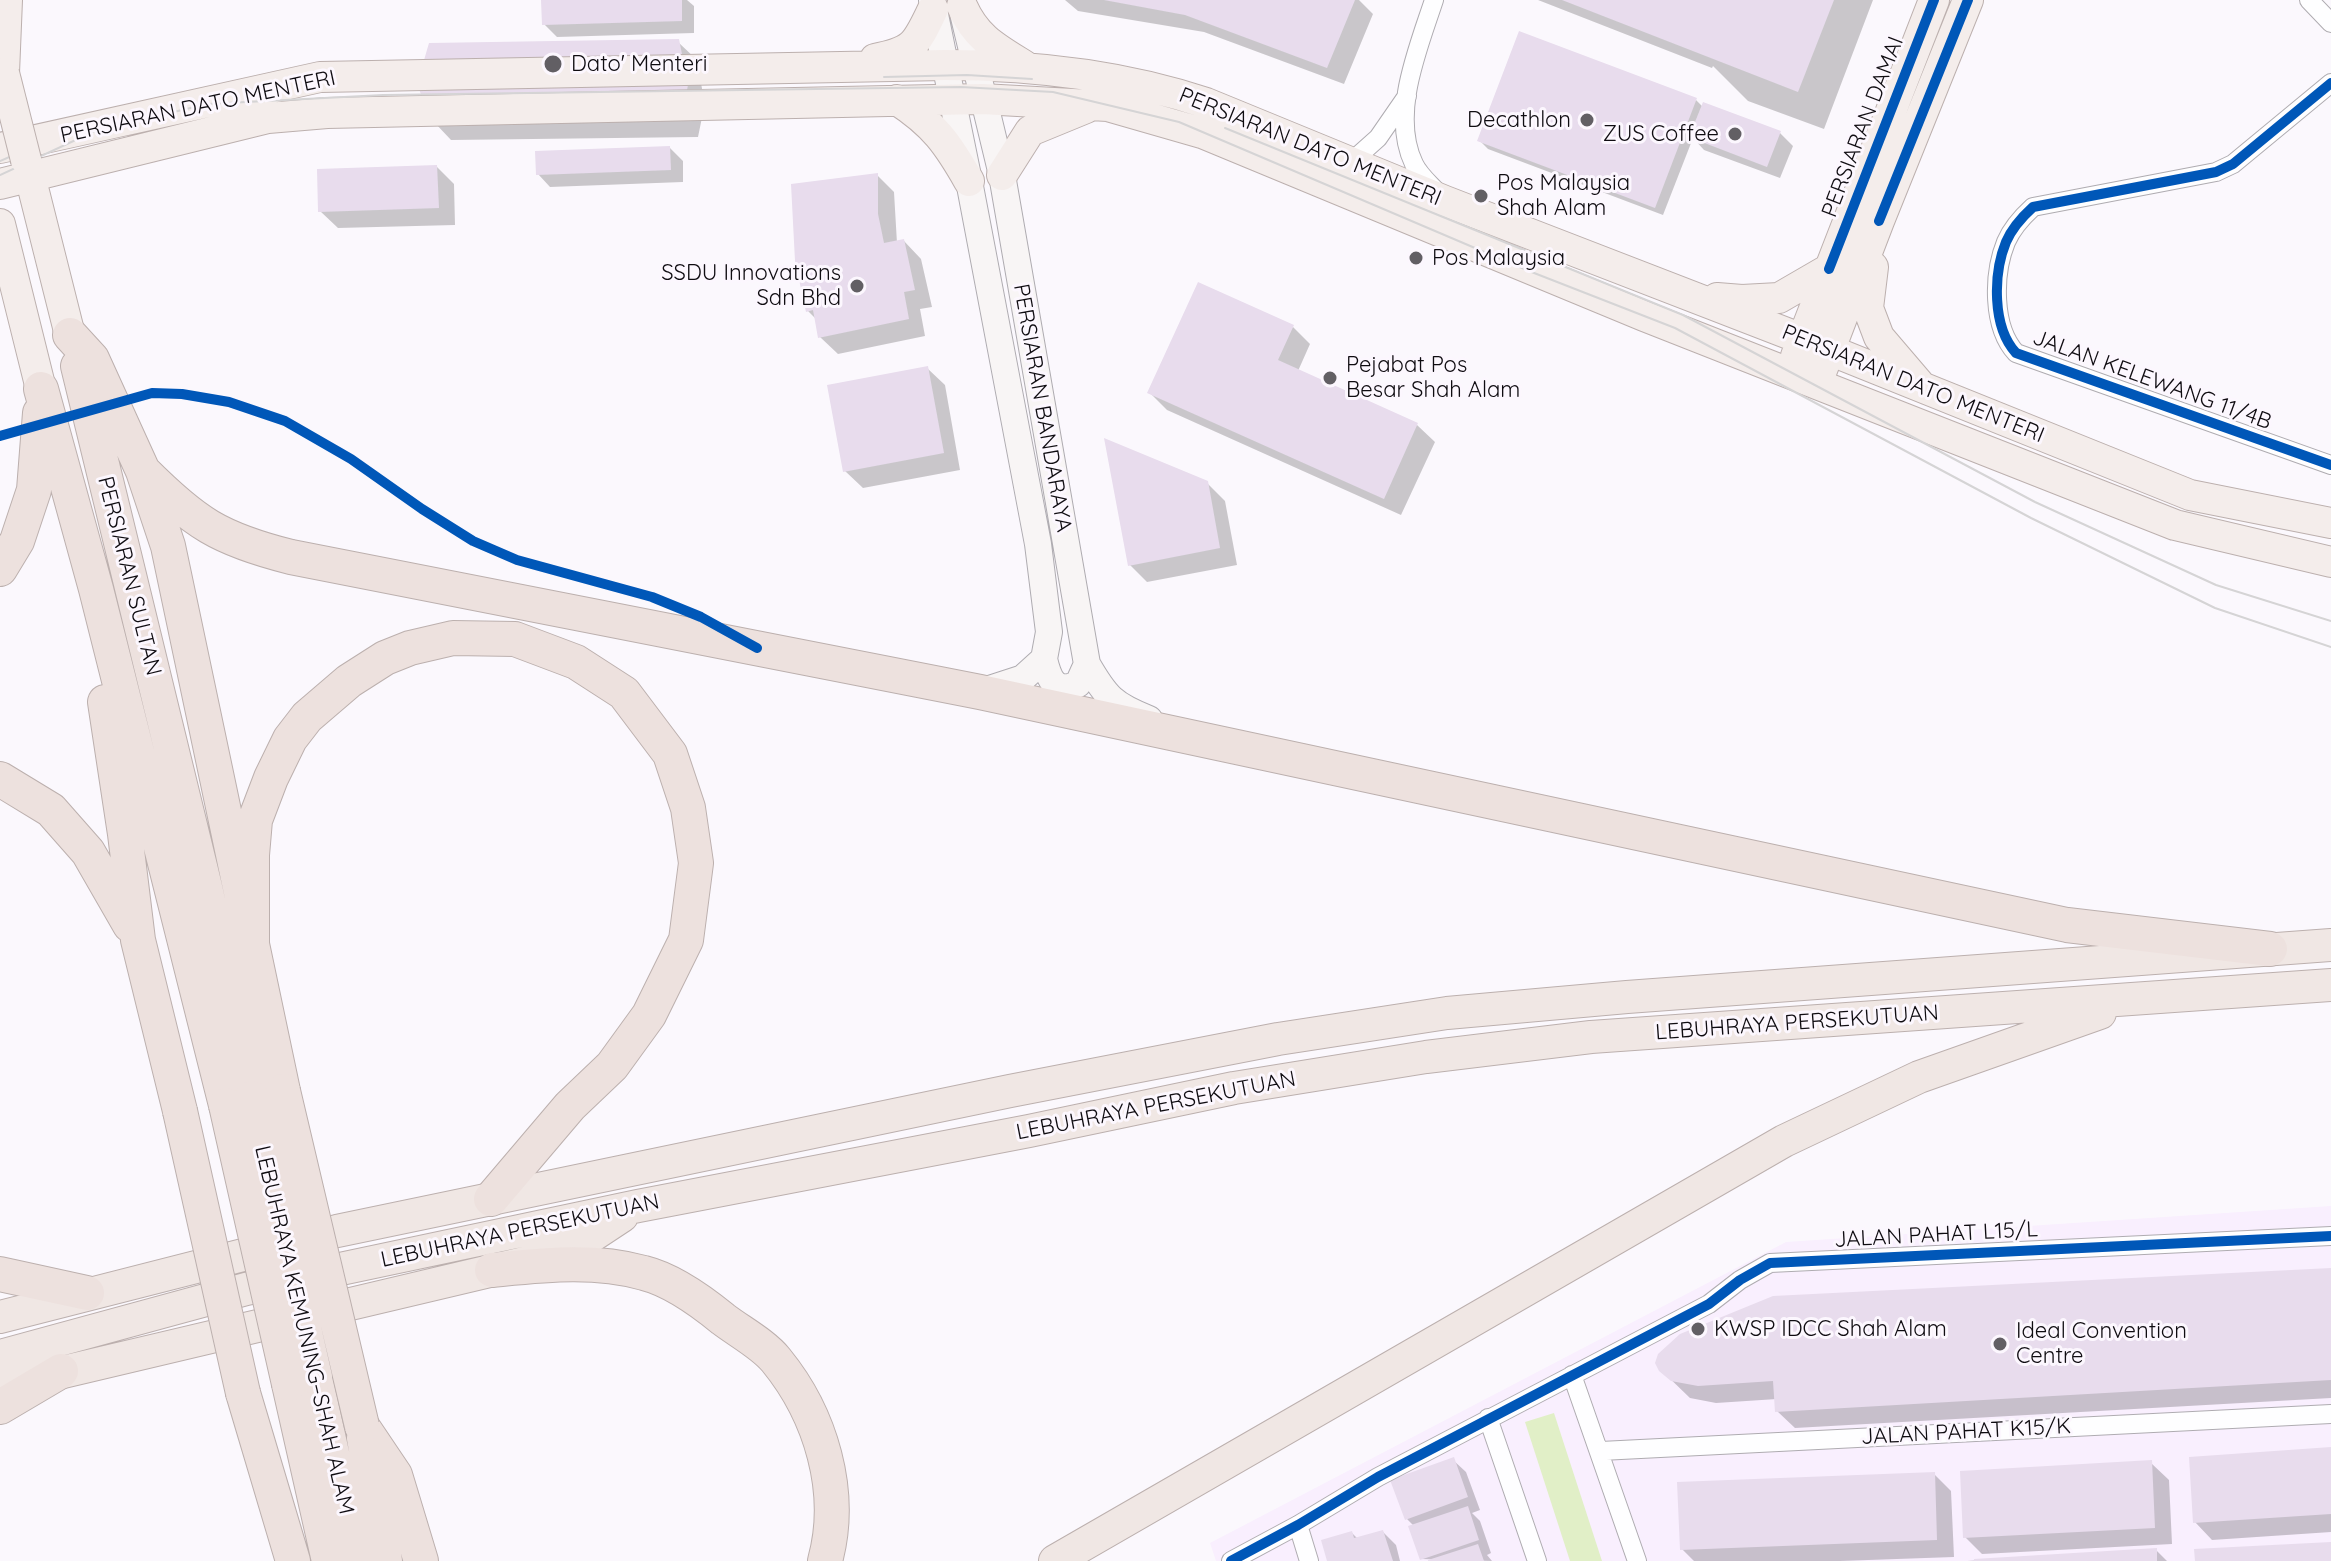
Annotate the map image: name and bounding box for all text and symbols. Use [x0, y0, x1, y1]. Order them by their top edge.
street label: PERSIARAN DAMAI [1816, 33, 1910, 221]
place label: Dato' Menteri [571, 51, 707, 77]
marker: Dato' Menteri [542, 53, 564, 75]
street label: PERSIARAN DATO MENTERI [58, 65, 338, 149]
street label: PERSIARAN DATO MENTERI [1175, 82, 1445, 212]
place label: Decathlon [1467, 107, 1571, 133]
marker: Decathlon [1578, 111, 1596, 129]
place label: ZUS Coffee [1603, 121, 1719, 147]
marker: ZUS Coffee [1726, 125, 1744, 143]
place label: Pos Malaysia Shah Alam [1497, 170, 1630, 222]
marker: Pos Malaysia Shah Alam [1472, 187, 1490, 205]
place label: Pos Malaysia [1432, 245, 1565, 271]
marker: Pos Malaysia [1407, 249, 1425, 267]
place label: SSDU Innovations Sdn Bhd [661, 260, 841, 312]
marker: SSDU Innovations Sdn Bhd [848, 277, 866, 295]
street label: PERSIARAN BANDARAYA [1007, 282, 1077, 534]
street label: PERSIARAN DATO MENTERI [1778, 319, 2048, 449]
street label: JALAN KELEWANG 11/4B [2029, 325, 2275, 435]
place label: Pejabat Pos Besar Shah Alam [1346, 352, 1520, 404]
marker: Pejabat Pos Besar Shah Alam [1321, 369, 1339, 387]
street label: PERSIARAN SULTAN [91, 474, 167, 678]
street label: LEBUHRAYA PERSEKUTUAN [1654, 1000, 1940, 1046]
street label: LEBUHRAYA PERSEKUTUAN [1014, 1066, 1298, 1146]
street label: LEBUHRAYA KEMUNING–SHAH ALAM [249, 1143, 359, 1517]
street label: LEBUHRAYA PERSEKUTUAN [378, 1189, 662, 1273]
street label: JALAN PAHAT L15/L [1833, 1216, 2039, 1254]
place label: KWSP IDCC Shah Alam [1714, 1316, 1947, 1342]
place label: Ideal Convention Centre [2016, 1318, 2187, 1370]
marker: KWSP IDCC Shah Alam [1689, 1320, 1707, 1338]
marker: Ideal Convention Centre [1991, 1335, 2009, 1353]
street label: JALAN PAHAT K15/K [1860, 1413, 2072, 1451]

